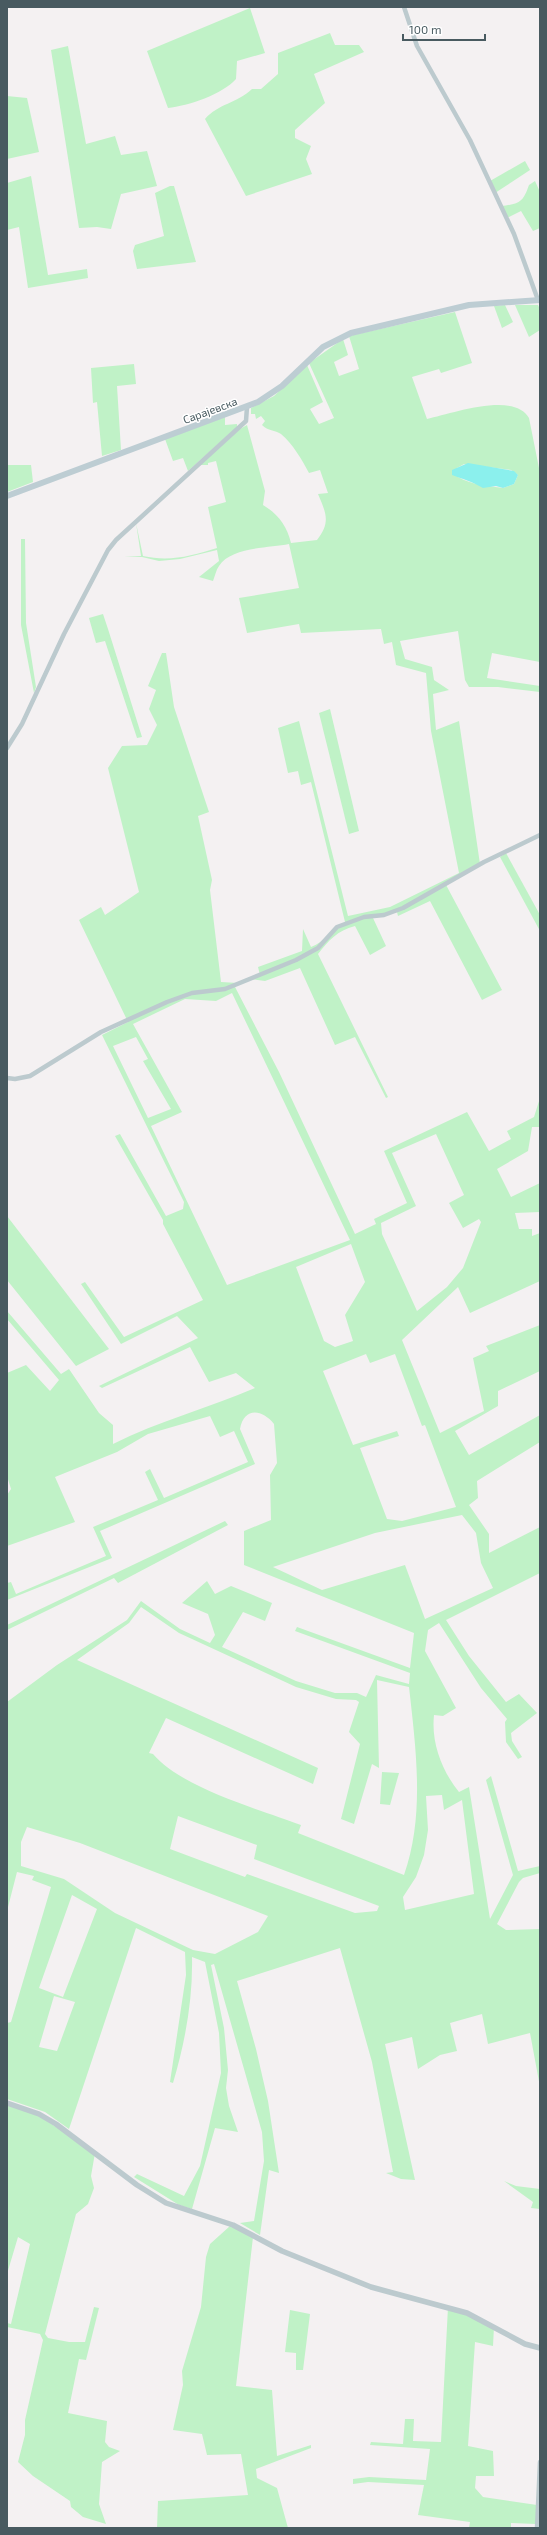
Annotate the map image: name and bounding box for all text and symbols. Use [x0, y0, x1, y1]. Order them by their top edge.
scale bar [403, 16, 485, 42]
text: 100 m [409, 22, 441, 36]
street label: Сарајевска [181, 394, 239, 427]

